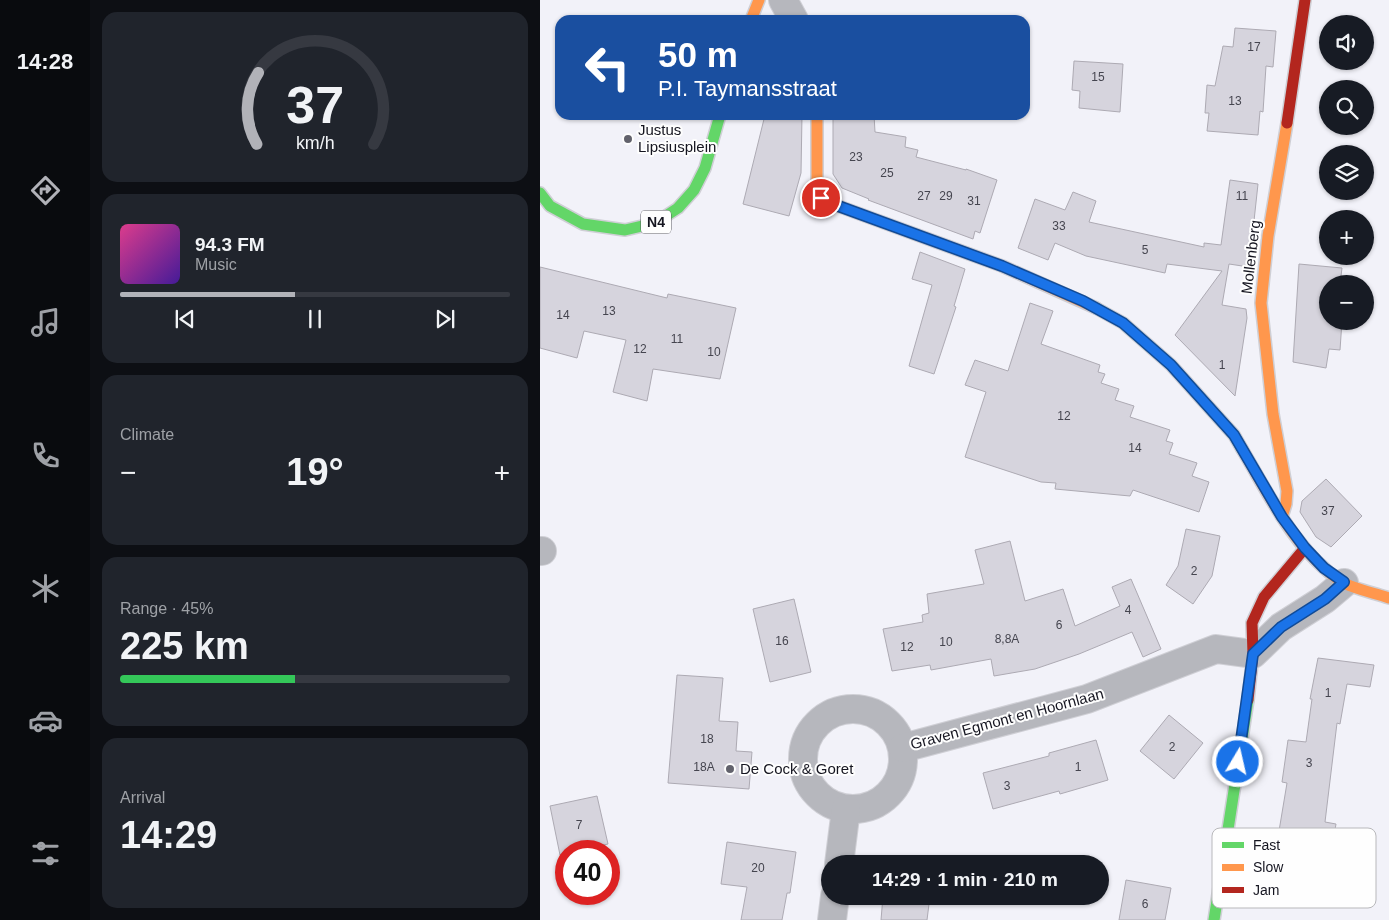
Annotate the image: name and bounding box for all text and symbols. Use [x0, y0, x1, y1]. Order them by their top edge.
map controls [1319, 15, 1374, 330]
button: sound [1319, 15, 1374, 70]
icon: left [575, 35, 640, 100]
text: 50 m [658, 35, 738, 74]
house number: 17 [1247, 40, 1261, 54]
text: 14:28 [17, 49, 73, 74]
house number: 15 [1091, 70, 1105, 84]
text: 37 [286, 76, 344, 134]
text: P.I. Taymansstraat [658, 76, 837, 101]
button: search [1319, 80, 1374, 135]
house number: 13 [1228, 94, 1242, 108]
place label: Justus Lipsiusplein [638, 121, 716, 155]
text: km/h [296, 133, 334, 153]
marker: Justus Lipsiusplein [622, 133, 634, 145]
button: layers [1319, 145, 1374, 200]
house number: 23 [849, 150, 863, 164]
house number: 25 [880, 166, 894, 180]
icon: directions [28, 173, 63, 208]
pin [800, 177, 842, 219]
icon: arrive [807, 184, 835, 212]
house number: 27 [917, 189, 931, 203]
house number: 29 [939, 189, 953, 203]
house number: 11 [1236, 189, 1249, 203]
house number: 31 [967, 194, 981, 208]
road number: N4 [641, 210, 671, 233]
button: + [1319, 210, 1374, 265]
house number: 33 [1052, 219, 1066, 233]
street label: Mollenberg [1238, 219, 1263, 295]
text: 94.3 FM [195, 234, 265, 255]
house number: 5 [1142, 243, 1149, 257]
text: Music [195, 256, 237, 273]
button: − [1319, 275, 1374, 330]
house number: 13 [602, 304, 616, 318]
icon: music [28, 305, 63, 340]
icon: previous [171, 305, 199, 333]
icon: pause [301, 305, 329, 333]
icon: next [431, 305, 459, 333]
house number: 14 [556, 308, 570, 322]
house number: 11 [671, 332, 684, 346]
house number: 12 [633, 342, 647, 356]
house number: 10 [707, 345, 721, 359]
house number: 1 [1219, 358, 1226, 372]
house number: 12 [1057, 409, 1071, 423]
text: Climate [120, 426, 174, 443]
icon: phone [28, 438, 63, 473]
house number: 14 [1128, 441, 1142, 455]
text: 19° [286, 451, 344, 493]
text: − [120, 457, 136, 488]
text: + [494, 457, 510, 488]
house number: 37 [1321, 504, 1335, 518]
house number: 2 [1191, 564, 1198, 578]
icon: climate [28, 571, 63, 606]
text: Range · 45% [120, 600, 213, 617]
house number: 4 [1125, 603, 1132, 617]
house number: 6 [1056, 618, 1063, 632]
text: 225 km [120, 625, 249, 667]
house number: 8,8A [995, 632, 1019, 646]
house number: 16 [775, 634, 789, 648]
house number: 10 [939, 635, 953, 649]
house number: 12 [900, 640, 914, 654]
street label: Graven Egmont en Hoornlaan [908, 685, 1105, 753]
house number: 1 [1325, 686, 1332, 700]
icon: car [28, 703, 63, 738]
house number: 18 [700, 732, 714, 746]
position arrow [1211, 735, 1263, 787]
house number: 2 [1169, 740, 1176, 754]
house number: 3 [1306, 756, 1313, 770]
house number: 18A [693, 760, 715, 774]
place label: De Cock & Goret [740, 760, 854, 777]
house number: 1 [1075, 760, 1082, 774]
marker: De Cock & Goret [724, 763, 736, 775]
house number: 3 [1004, 779, 1011, 793]
text: Arrival [120, 789, 165, 806]
text: 14:29 [120, 814, 217, 856]
house number: 7 [576, 818, 583, 832]
legend [1212, 828, 1376, 908]
icon: filters [28, 836, 63, 871]
text: Fast [1253, 837, 1280, 853]
speed limit sign: 40 [555, 840, 620, 905]
text: Slow [1253, 859, 1284, 875]
house number: 20 [751, 861, 765, 875]
text: 14:29 · 1 min · 210 m [872, 869, 1058, 890]
text: Jam [1253, 882, 1279, 898]
house number: 6 [1142, 897, 1149, 911]

